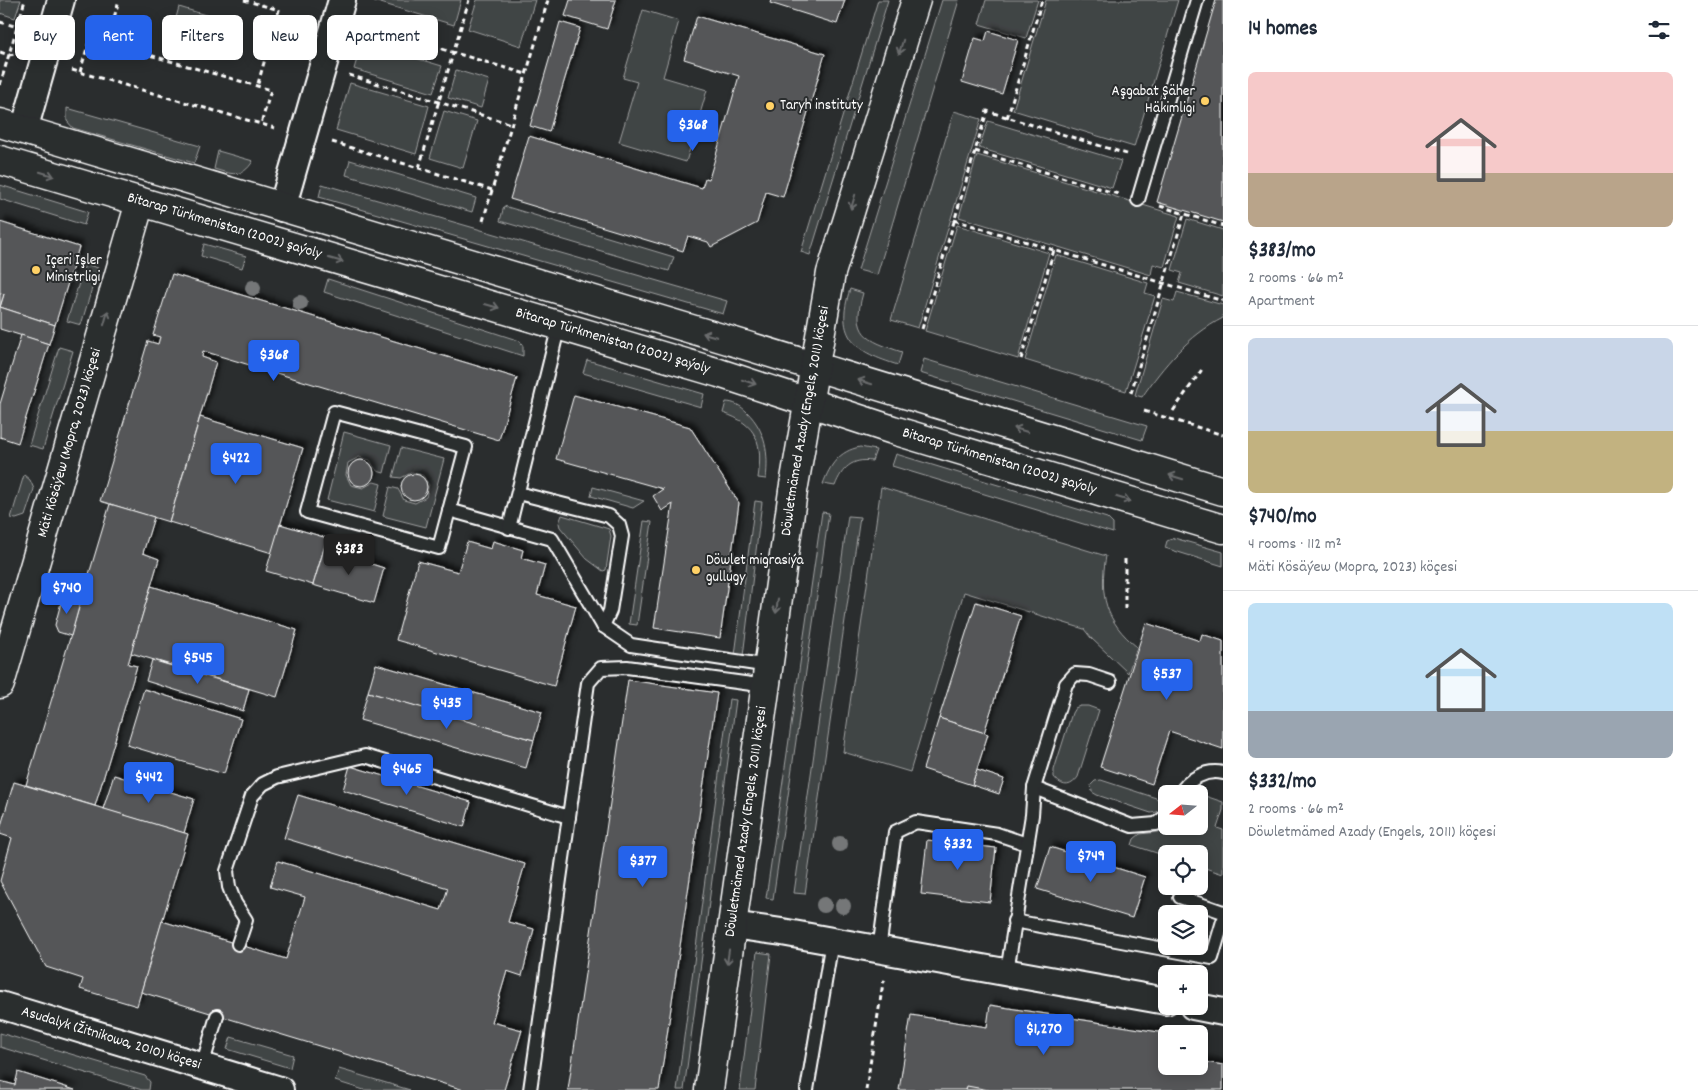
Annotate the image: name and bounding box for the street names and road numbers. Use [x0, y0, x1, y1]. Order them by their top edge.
street label: Bitarap Türkmenistan (2002) şaýoly [124, 187, 325, 266]
street label: Bitarap Türkmenistan (2002) şaýoly [513, 302, 714, 381]
street label: Döwletmämed Azady (Engels, 2011) köçesi [776, 304, 836, 537]
street label: Mäti Kösäýew (Mopra, 2023) köçesi [32, 345, 108, 540]
street label: Bitarap Türkmenistan (2002) şaýoly [899, 422, 1100, 502]
street label: Döwletmämed Azady (Engels, 2011) köçesi [720, 705, 774, 938]
street label: Asudalyk (Žitnikowa, 2010) köçesi [18, 1001, 204, 1076]

